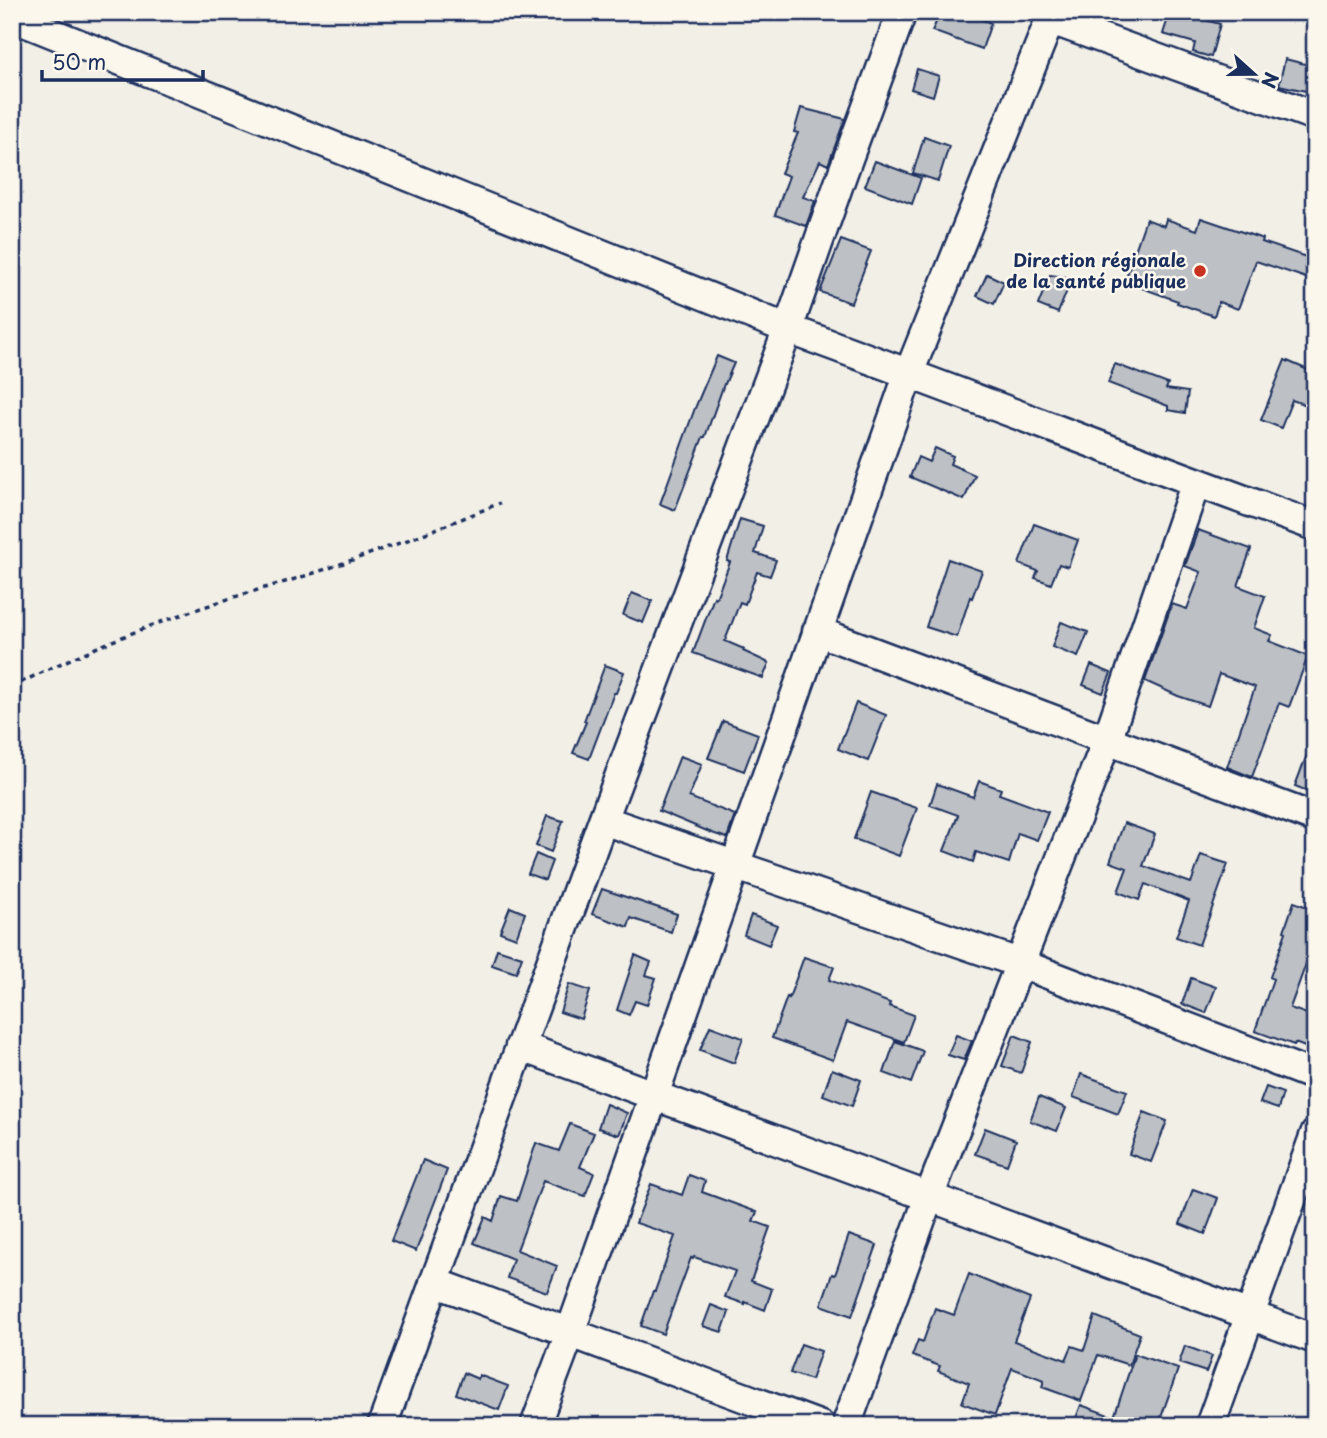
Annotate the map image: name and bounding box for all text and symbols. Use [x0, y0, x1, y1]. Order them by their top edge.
scale bar [42, 38, 203, 82]
north arrow [1218, 38, 1288, 108]
text: 50 m [52, 45, 106, 77]
text: N [1255, 68, 1287, 92]
place label: Direction régionale de la santé publique [1006, 246, 1186, 294]
marker: Direction régionale de la santé publique [1192, 263, 1208, 279]

